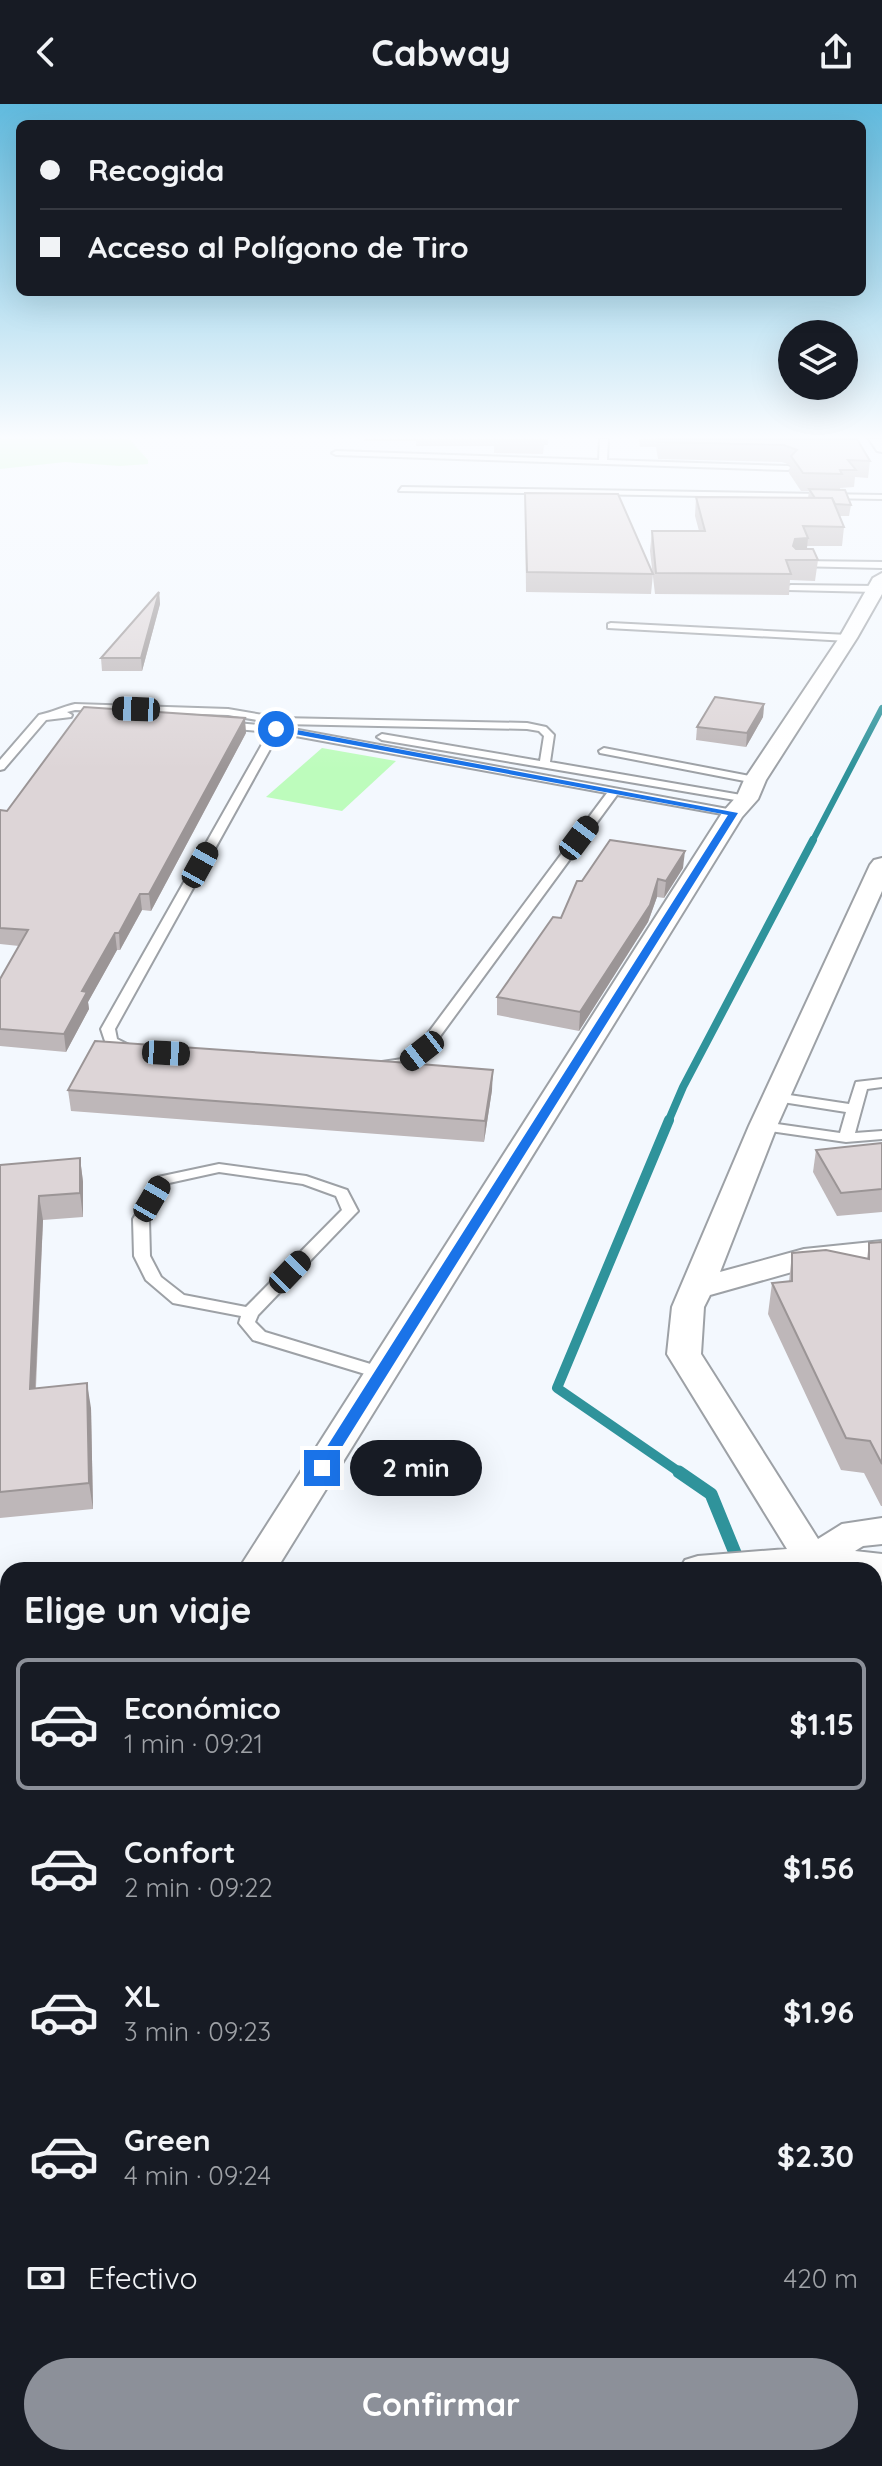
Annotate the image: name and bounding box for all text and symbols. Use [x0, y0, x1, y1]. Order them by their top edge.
icon: back [24, 30, 68, 74]
text: Cabway [371, 30, 511, 75]
icon: share [814, 30, 858, 74]
text: Recogida [88, 151, 224, 189]
text: Acceso al Polígono de Tiro [88, 228, 469, 266]
map controls [778, 320, 858, 400]
button: layers [778, 320, 858, 400]
car [112, 696, 160, 722]
route start [258, 711, 294, 747]
car [555, 812, 603, 864]
car [178, 838, 222, 892]
car [396, 1027, 448, 1075]
car [141, 1040, 191, 1066]
car [130, 1172, 174, 1226]
car [265, 1246, 315, 1298]
callout: 2 min [350, 1440, 482, 1496]
route end [304, 1450, 340, 1486]
text: 2 min [382, 1451, 450, 1484]
text: Elige un viaje [24, 1587, 252, 1632]
icon: car [28, 1688, 100, 1760]
text: Económico [124, 1689, 281, 1727]
text: $1.15 [790, 1705, 854, 1743]
text: 1 min · 09:21 [124, 1727, 263, 1760]
icon: car [28, 1832, 100, 1904]
text: Confort [124, 1833, 236, 1871]
text: $1.56 [783, 1849, 854, 1887]
text: 2 min · 09:22 [124, 1871, 273, 1904]
icon: car [28, 1976, 100, 2048]
text: XL [124, 1977, 161, 2015]
text: $1.96 [783, 1993, 854, 2031]
text: 3 min · 09:23 [124, 2015, 271, 2048]
icon: car [28, 2120, 100, 2192]
text: Green [124, 2121, 211, 2159]
text: $2.30 [777, 2137, 854, 2175]
text: 4 min · 09:24 [124, 2159, 271, 2192]
icon: cash [24, 2256, 68, 2300]
text: Efectivo [88, 2259, 198, 2297]
text: 420 m [784, 2262, 858, 2295]
button: Confirmar [24, 2358, 858, 2450]

